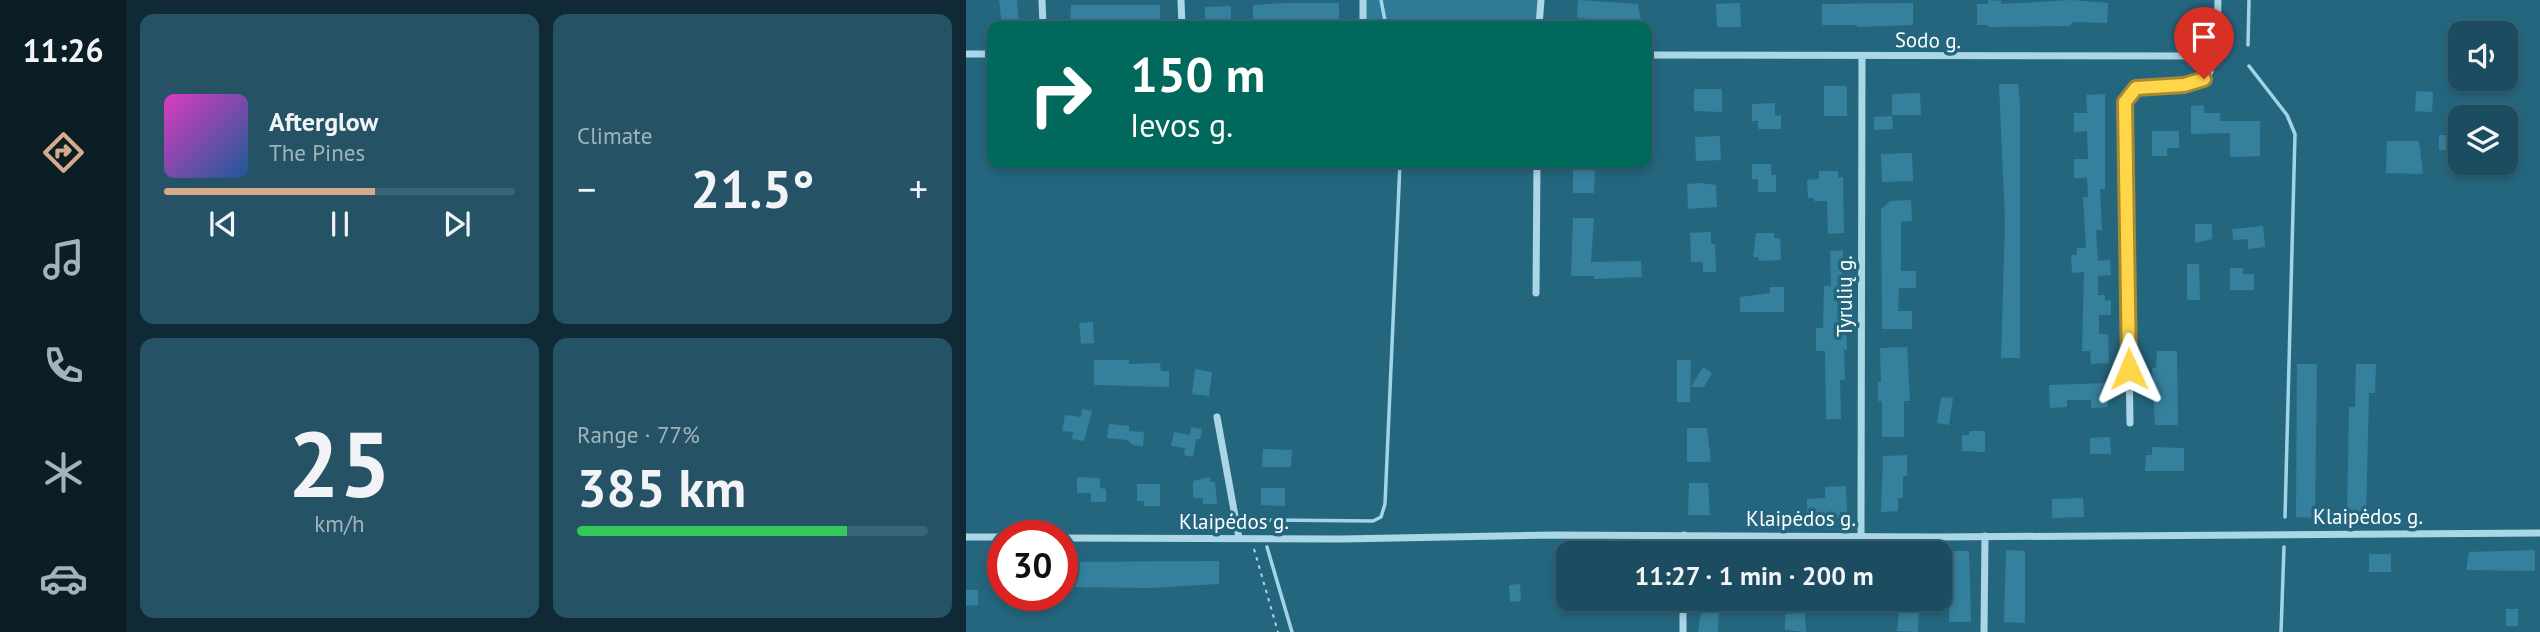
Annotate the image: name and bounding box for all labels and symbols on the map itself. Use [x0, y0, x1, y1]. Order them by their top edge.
pin [2174, 7, 2234, 79]
street label: Sodo g. [1895, 26, 1961, 54]
street label: Tyrulių g. [1831, 255, 1858, 337]
position arrow [2092, 332, 2166, 406]
street label: Klaipėdos g. [2313, 503, 2423, 530]
street label: Klaipėdos g. [1746, 505, 1856, 532]
street label: Klaipėdos g. [1179, 508, 1289, 535]
speed limit sign: 30 [987, 520, 1078, 611]

